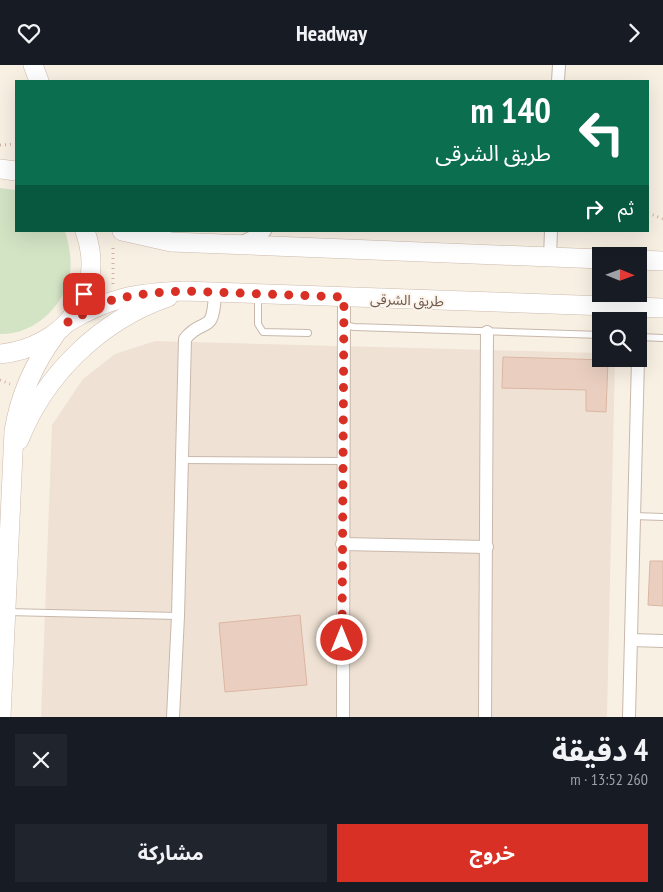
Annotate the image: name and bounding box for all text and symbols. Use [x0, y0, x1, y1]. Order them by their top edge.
icon: heart [15, 19, 43, 47]
text: Headway [296, 19, 367, 47]
icon: forward [620, 19, 648, 47]
text: 140 m [470, 87, 551, 133]
icon: left [569, 100, 634, 165]
text: طريق الشرقى [435, 139, 551, 167]
icon: right [580, 195, 608, 223]
text: ثم [618, 196, 634, 220]
north arrow [592, 247, 648, 303]
map controls [592, 247, 647, 367]
pin [63, 273, 105, 315]
icon: arrive [70, 280, 98, 308]
street label: طريق الشرقى [370, 290, 444, 311]
button: search [592, 312, 647, 367]
position arrow [315, 613, 367, 665]
text: 4 دقيقة [552, 730, 648, 769]
button: close [15, 734, 67, 786]
text: 260 m · 13:52 [570, 769, 648, 789]
button: مشاركة [15, 824, 327, 882]
button: خروج [337, 824, 648, 882]

